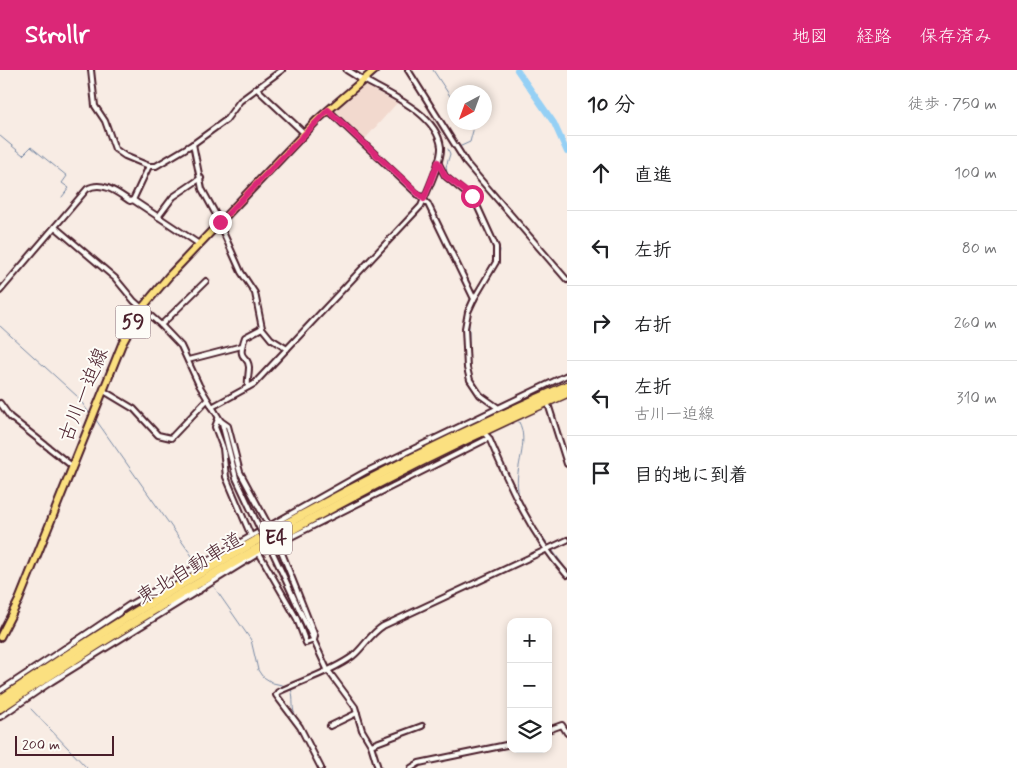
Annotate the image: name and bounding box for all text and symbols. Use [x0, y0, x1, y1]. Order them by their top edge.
text: Strollr [25, 20, 89, 51]
text: 地図 [792, 25, 828, 49]
text: 経路 [856, 25, 892, 49]
text: 保存済み [920, 25, 992, 49]
north arrow [447, 85, 492, 130]
text: 10 分 [587, 91, 635, 119]
text: 徒歩 · 750 m [908, 94, 997, 115]
icon: ahead [587, 159, 615, 187]
text: 直進 [634, 163, 672, 188]
text: 100 m [954, 163, 997, 184]
route start [461, 185, 484, 208]
route end [209, 211, 232, 234]
icon: left [587, 234, 615, 262]
text: 左折 [634, 238, 672, 263]
text: 80 m [962, 238, 997, 259]
road number: 59 [116, 306, 150, 338]
icon: right [587, 309, 615, 337]
text: 右折 [634, 313, 672, 338]
text: 260 m [954, 313, 997, 334]
street label: 古川一迫線 [53, 344, 115, 446]
text: 左折 [634, 375, 672, 400]
icon: left [587, 384, 615, 412]
text: 310 m [956, 388, 997, 409]
text: 古川一迫線 [634, 404, 714, 425]
icon: arrive [587, 459, 615, 487]
text: 目的地に到着 [634, 463, 748, 488]
road number: E4 [260, 522, 292, 554]
street label: 東北自動車道 [132, 527, 248, 611]
map controls [507, 618, 552, 753]
button: + [507, 618, 552, 663]
button: − [507, 663, 552, 708]
button: layers [507, 708, 552, 753]
scale bar [15, 733, 114, 756]
text: 200 m [22, 736, 60, 754]

